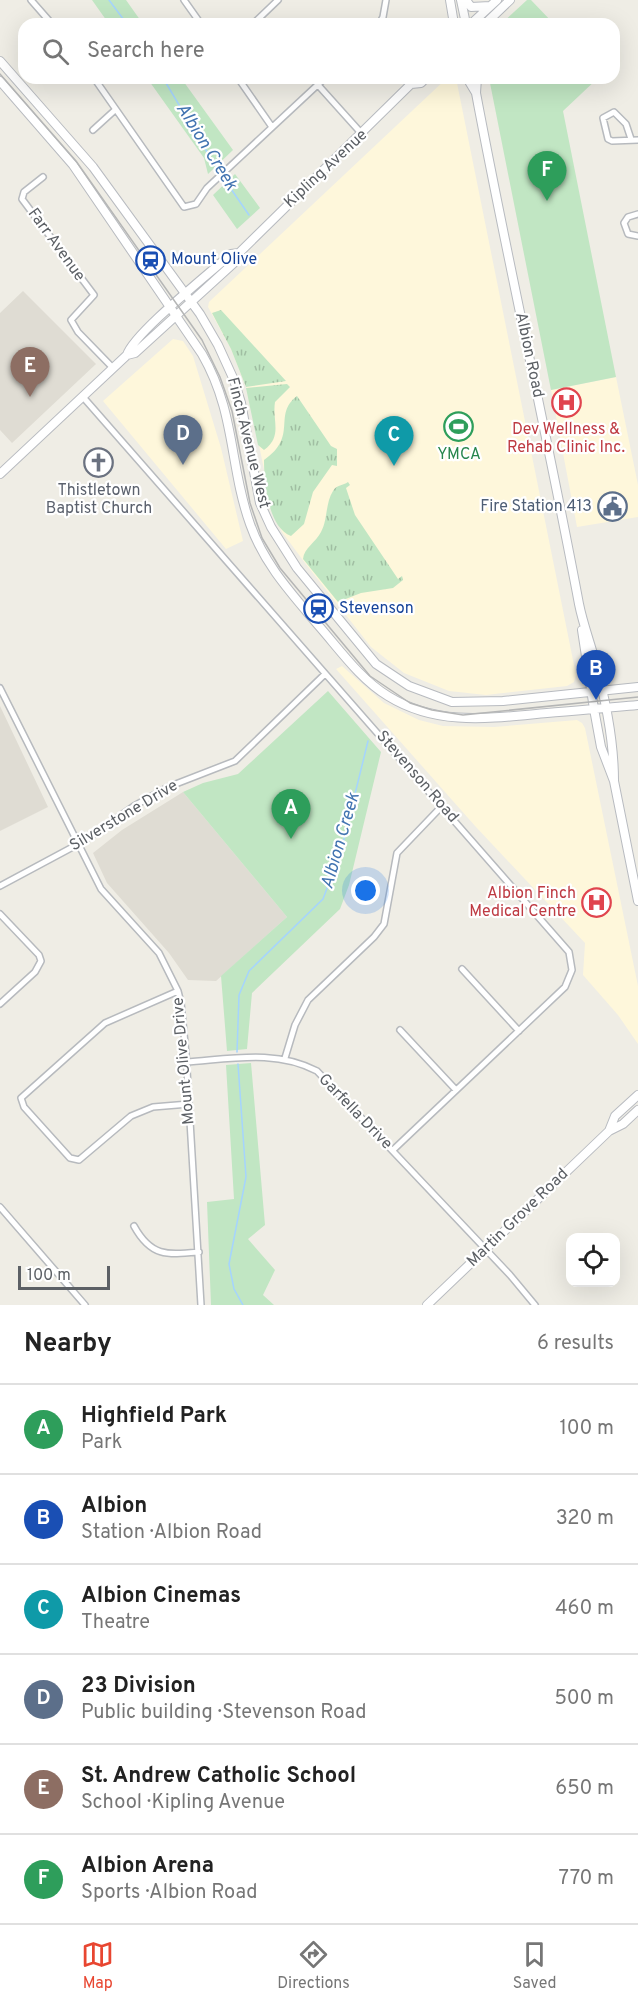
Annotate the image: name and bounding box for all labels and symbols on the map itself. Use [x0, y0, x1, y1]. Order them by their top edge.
water label: Albion Creek [170, 99, 242, 196]
street label: Kipling Avenue [280, 125, 372, 213]
pin: F [528, 152, 566, 201]
street label: Farr Avenue [23, 205, 89, 285]
station icon: Mount Olive [134, 244, 166, 276]
place label: Mount Olive [171, 250, 257, 270]
street label: Albion Road [510, 310, 548, 400]
pin: E [10, 348, 50, 397]
street label: Finch Avenue West [222, 375, 274, 511]
hospital icon: Dev Wellness & Rehab Clinic Inc. [550, 386, 582, 418]
sports icon: YMCA [443, 411, 475, 443]
pin: D [164, 416, 202, 465]
pin: C [374, 416, 414, 466]
place label: Dev Wellness & Rehab Clinic Inc. [507, 420, 625, 458]
place label: YMCA [437, 445, 481, 465]
church icon: Thistletown Baptist Church [83, 447, 115, 479]
place label: Thistletown Baptist Church [46, 481, 152, 519]
public building icon: Fire Station 413 [597, 491, 629, 523]
place label: Fire Station 413 [480, 497, 592, 517]
station icon: Stevenson [302, 593, 334, 625]
place label: Stevenson [339, 599, 414, 619]
pin: B [576, 650, 616, 700]
street label: Stevenson Road [372, 727, 462, 827]
street label: Silverstone Drive [66, 776, 182, 856]
water label: Albion Creek [316, 789, 366, 892]
pin: A [272, 790, 310, 839]
your location [351, 876, 380, 905]
place label: Albion Finch Medical Centre [469, 884, 576, 922]
hospital icon: Albion Finch Medical Centre [581, 887, 613, 919]
street label: Mount Olive Drive [168, 996, 200, 1126]
street label: Garfella Drive [314, 1070, 396, 1154]
street label: Martin Grove Road [463, 1165, 573, 1271]
scale bar [18, 1263, 110, 1290]

